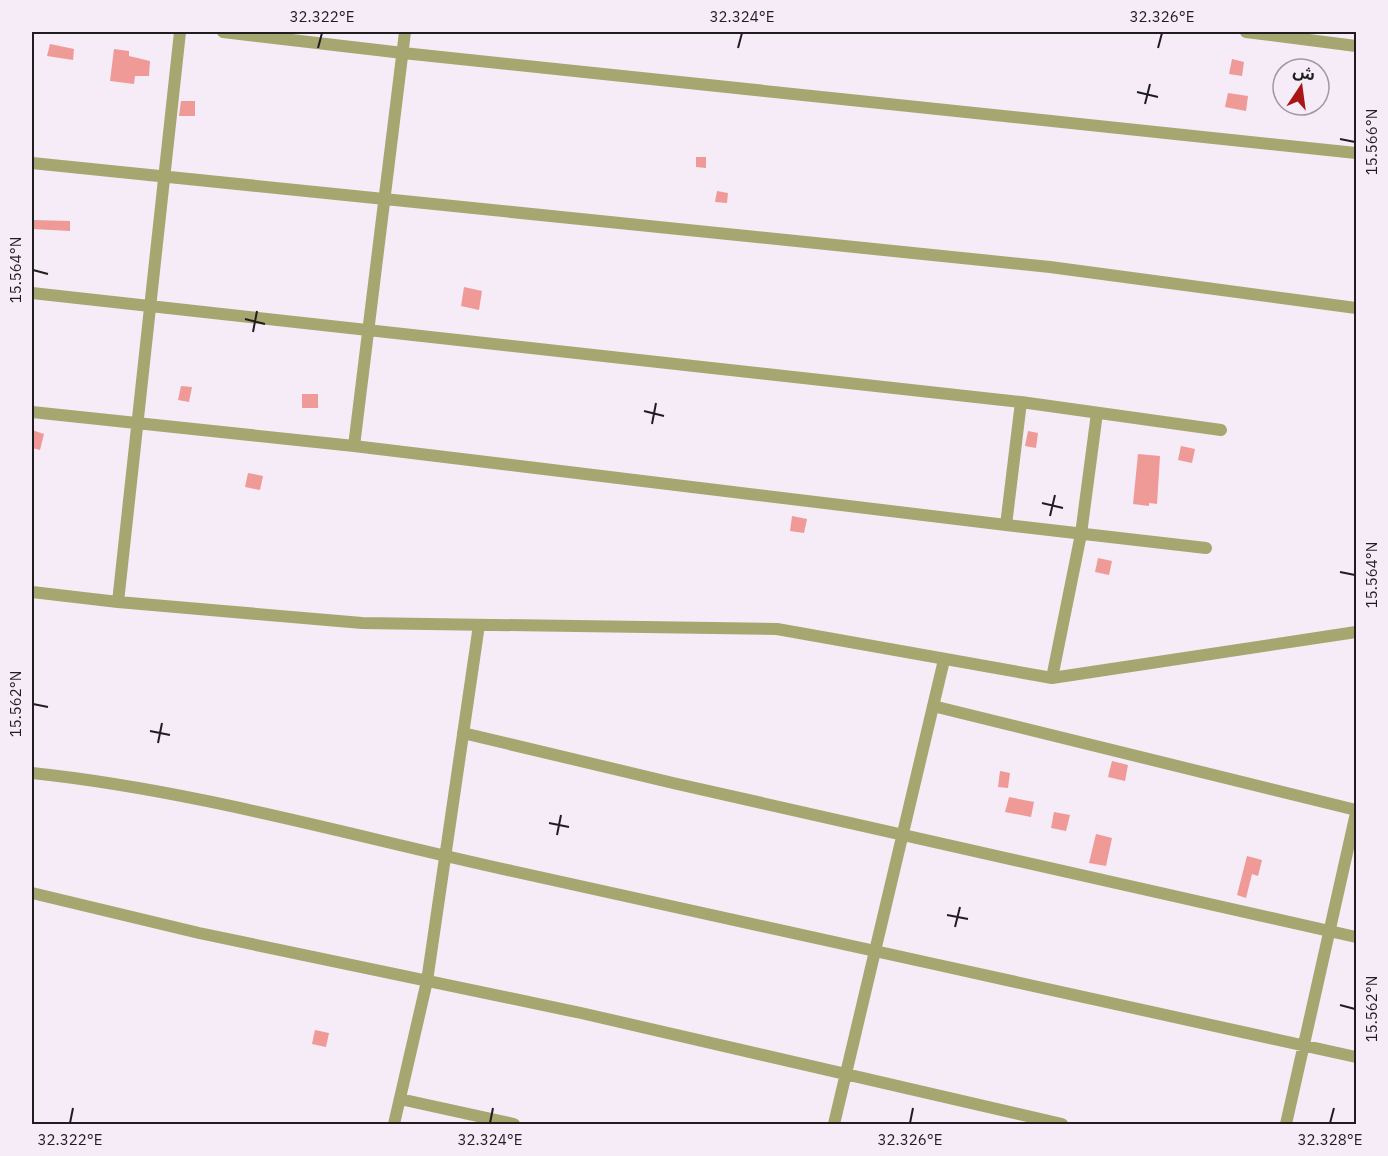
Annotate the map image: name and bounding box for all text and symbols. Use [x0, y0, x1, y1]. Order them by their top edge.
text: 32.322°E [290, 7, 354, 26]
text: 32.324°E [710, 7, 774, 26]
text: 32.326°E [1130, 7, 1194, 26]
north arrow [1271, 57, 1331, 117]
text: ش [1291, 60, 1317, 85]
text: 15.566°N [1362, 109, 1381, 175]
text: 15.564°N [6, 237, 25, 303]
text: 15.564°N [1362, 542, 1381, 608]
text: 15.562°N [6, 671, 25, 737]
text: 15.562°N [1362, 976, 1381, 1042]
text: 32.322°E [38, 1130, 102, 1149]
text: 32.324°E [458, 1130, 522, 1149]
text: 32.326°E [878, 1130, 942, 1149]
text: 32.328°E [1298, 1130, 1362, 1149]

